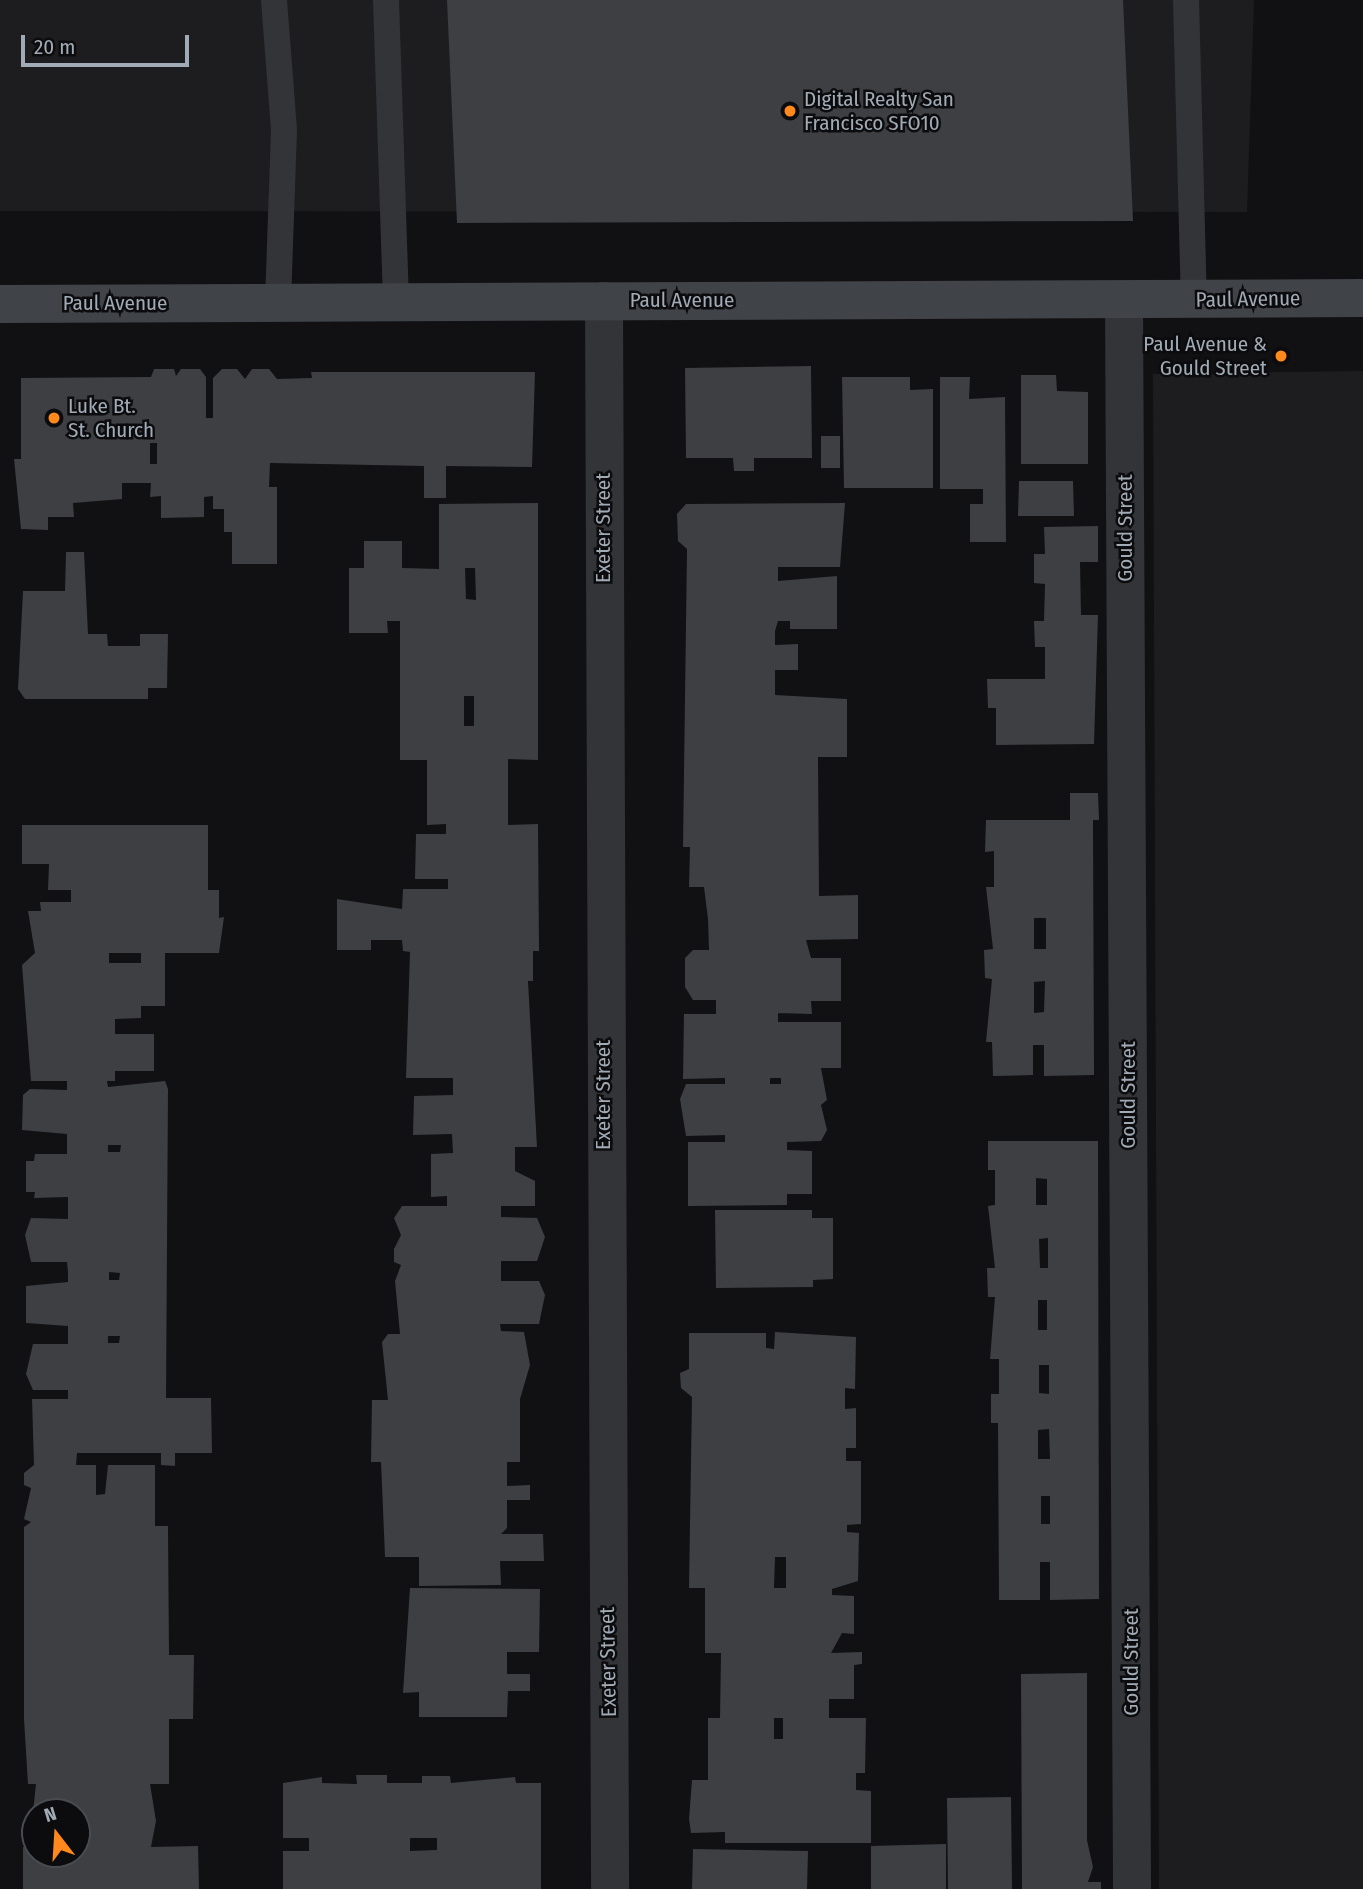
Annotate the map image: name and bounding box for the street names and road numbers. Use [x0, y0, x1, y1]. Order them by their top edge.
street label: Paul Avenue [1195, 285, 1301, 313]
street label: Paul Avenue [630, 287, 734, 313]
street label: Paul Avenue [63, 290, 167, 316]
street label: Exeter Street [590, 473, 616, 583]
street label: Gould Street [1112, 474, 1138, 582]
street label: Exeter Street [590, 1040, 616, 1150]
street label: Gould Street [1115, 1041, 1141, 1149]
street label: Exeter Street [594, 1607, 622, 1717]
street label: Gould Street [1118, 1608, 1144, 1716]

